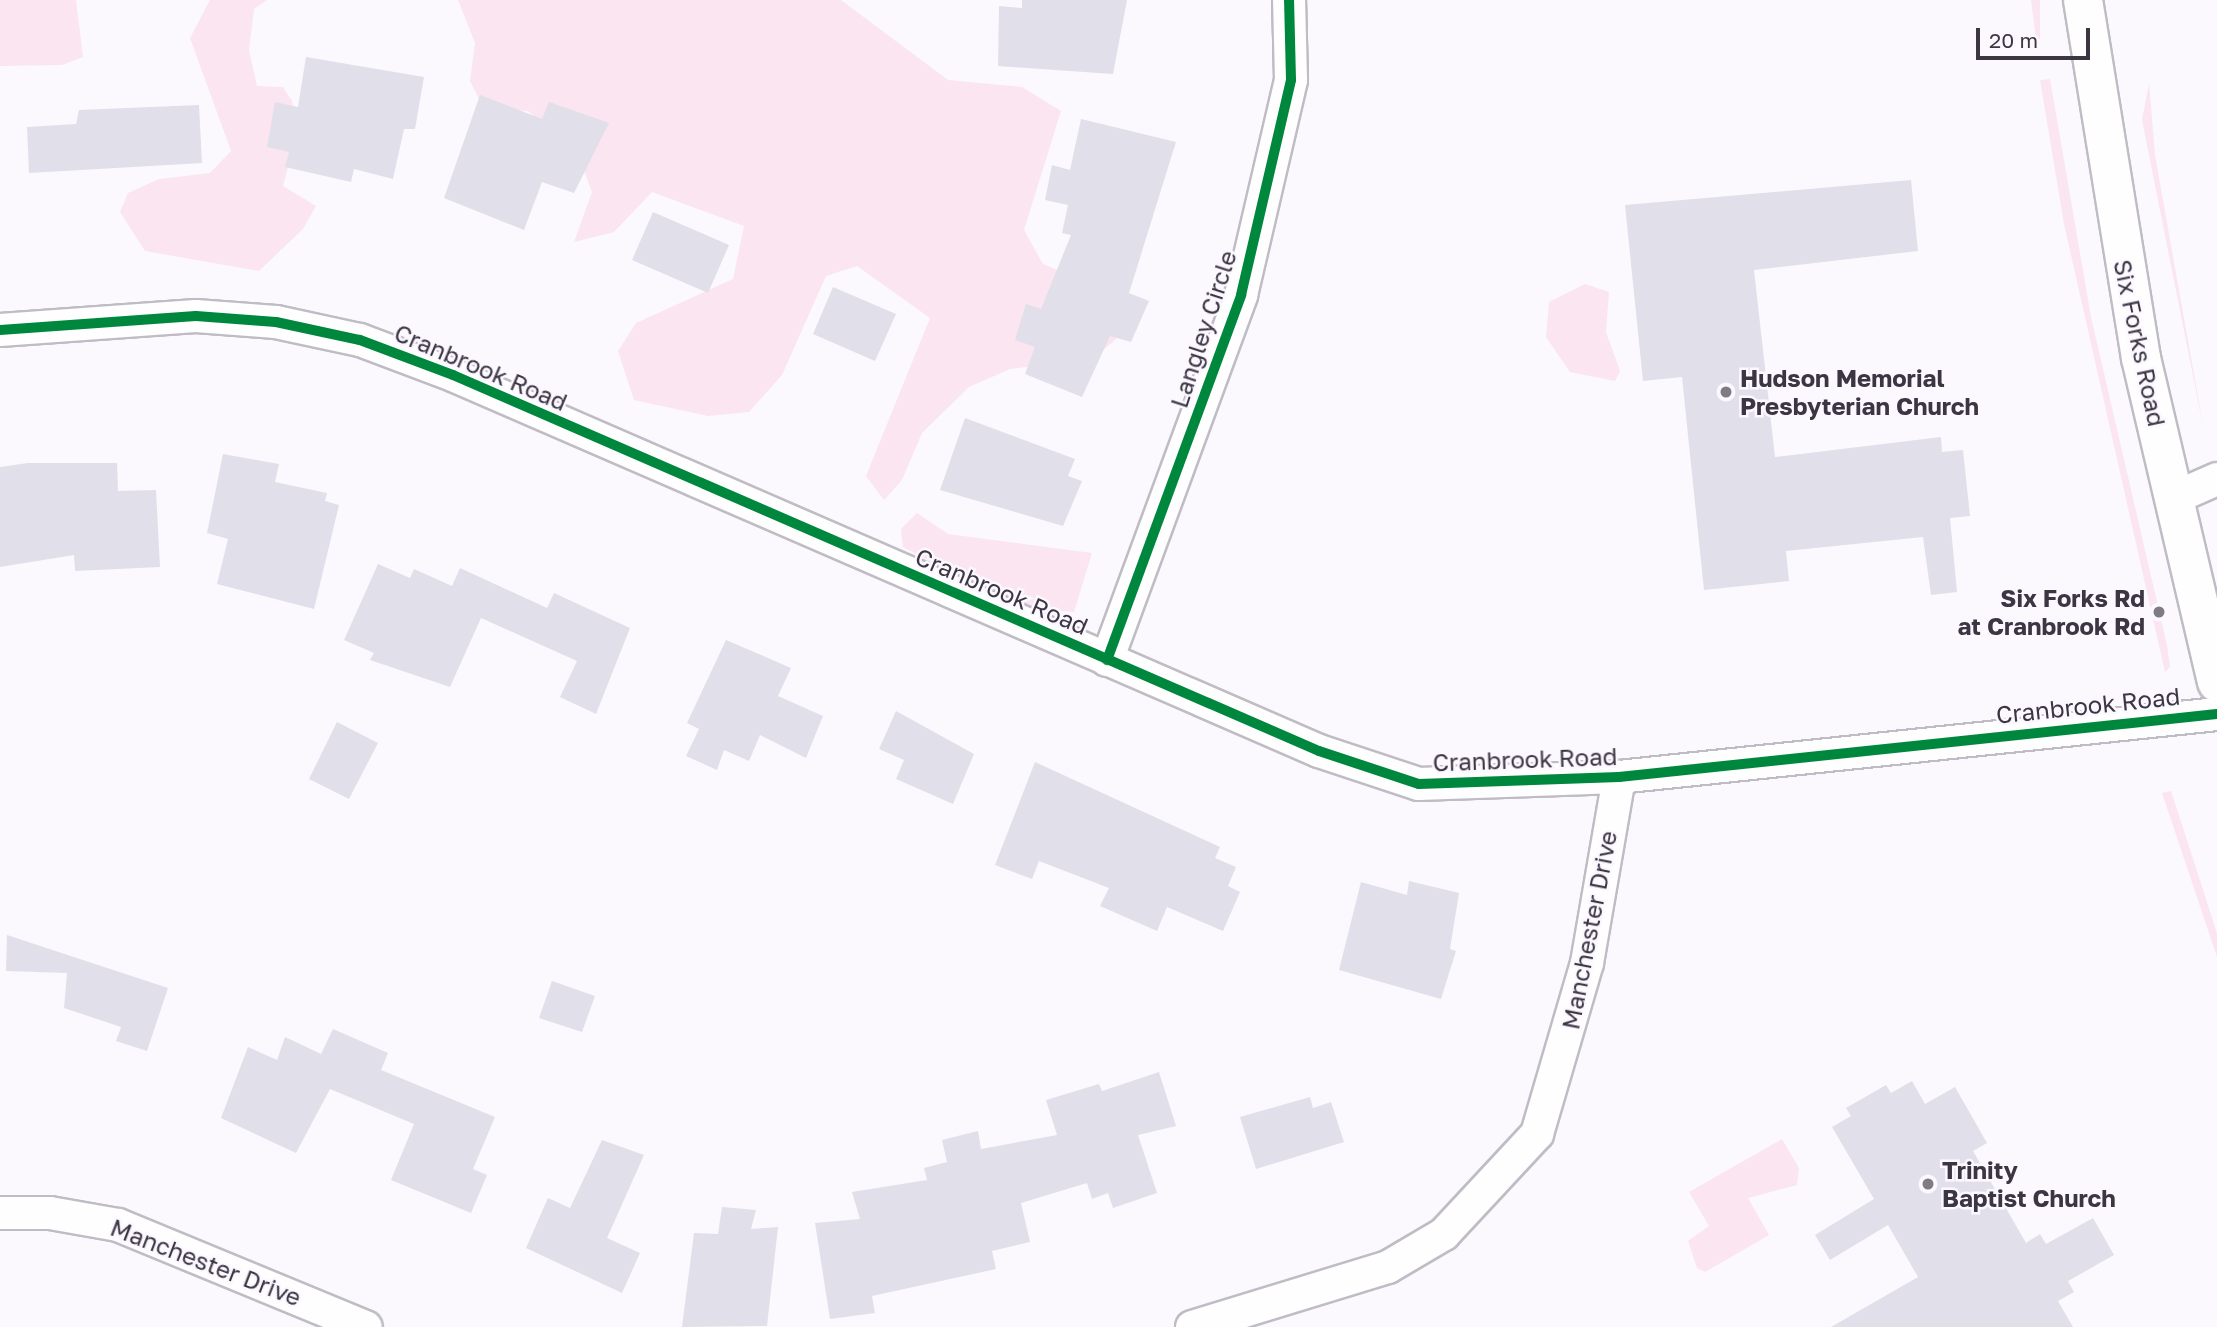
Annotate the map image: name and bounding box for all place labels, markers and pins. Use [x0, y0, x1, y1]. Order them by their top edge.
place label: Hudson Memorial Presbyterian Church [1740, 364, 1979, 420]
marker: Hudson Memorial Presbyterian Church [1718, 384, 1734, 400]
place label: Six Forks Rd at Cranbrook Rd [1957, 584, 2145, 640]
marker: Six Forks Rd at Cranbrook Rd [2151, 604, 2167, 620]
place label: Trinity Baptist Church [1942, 1156, 2116, 1212]
marker: Trinity Baptist Church [1920, 1176, 1936, 1192]

